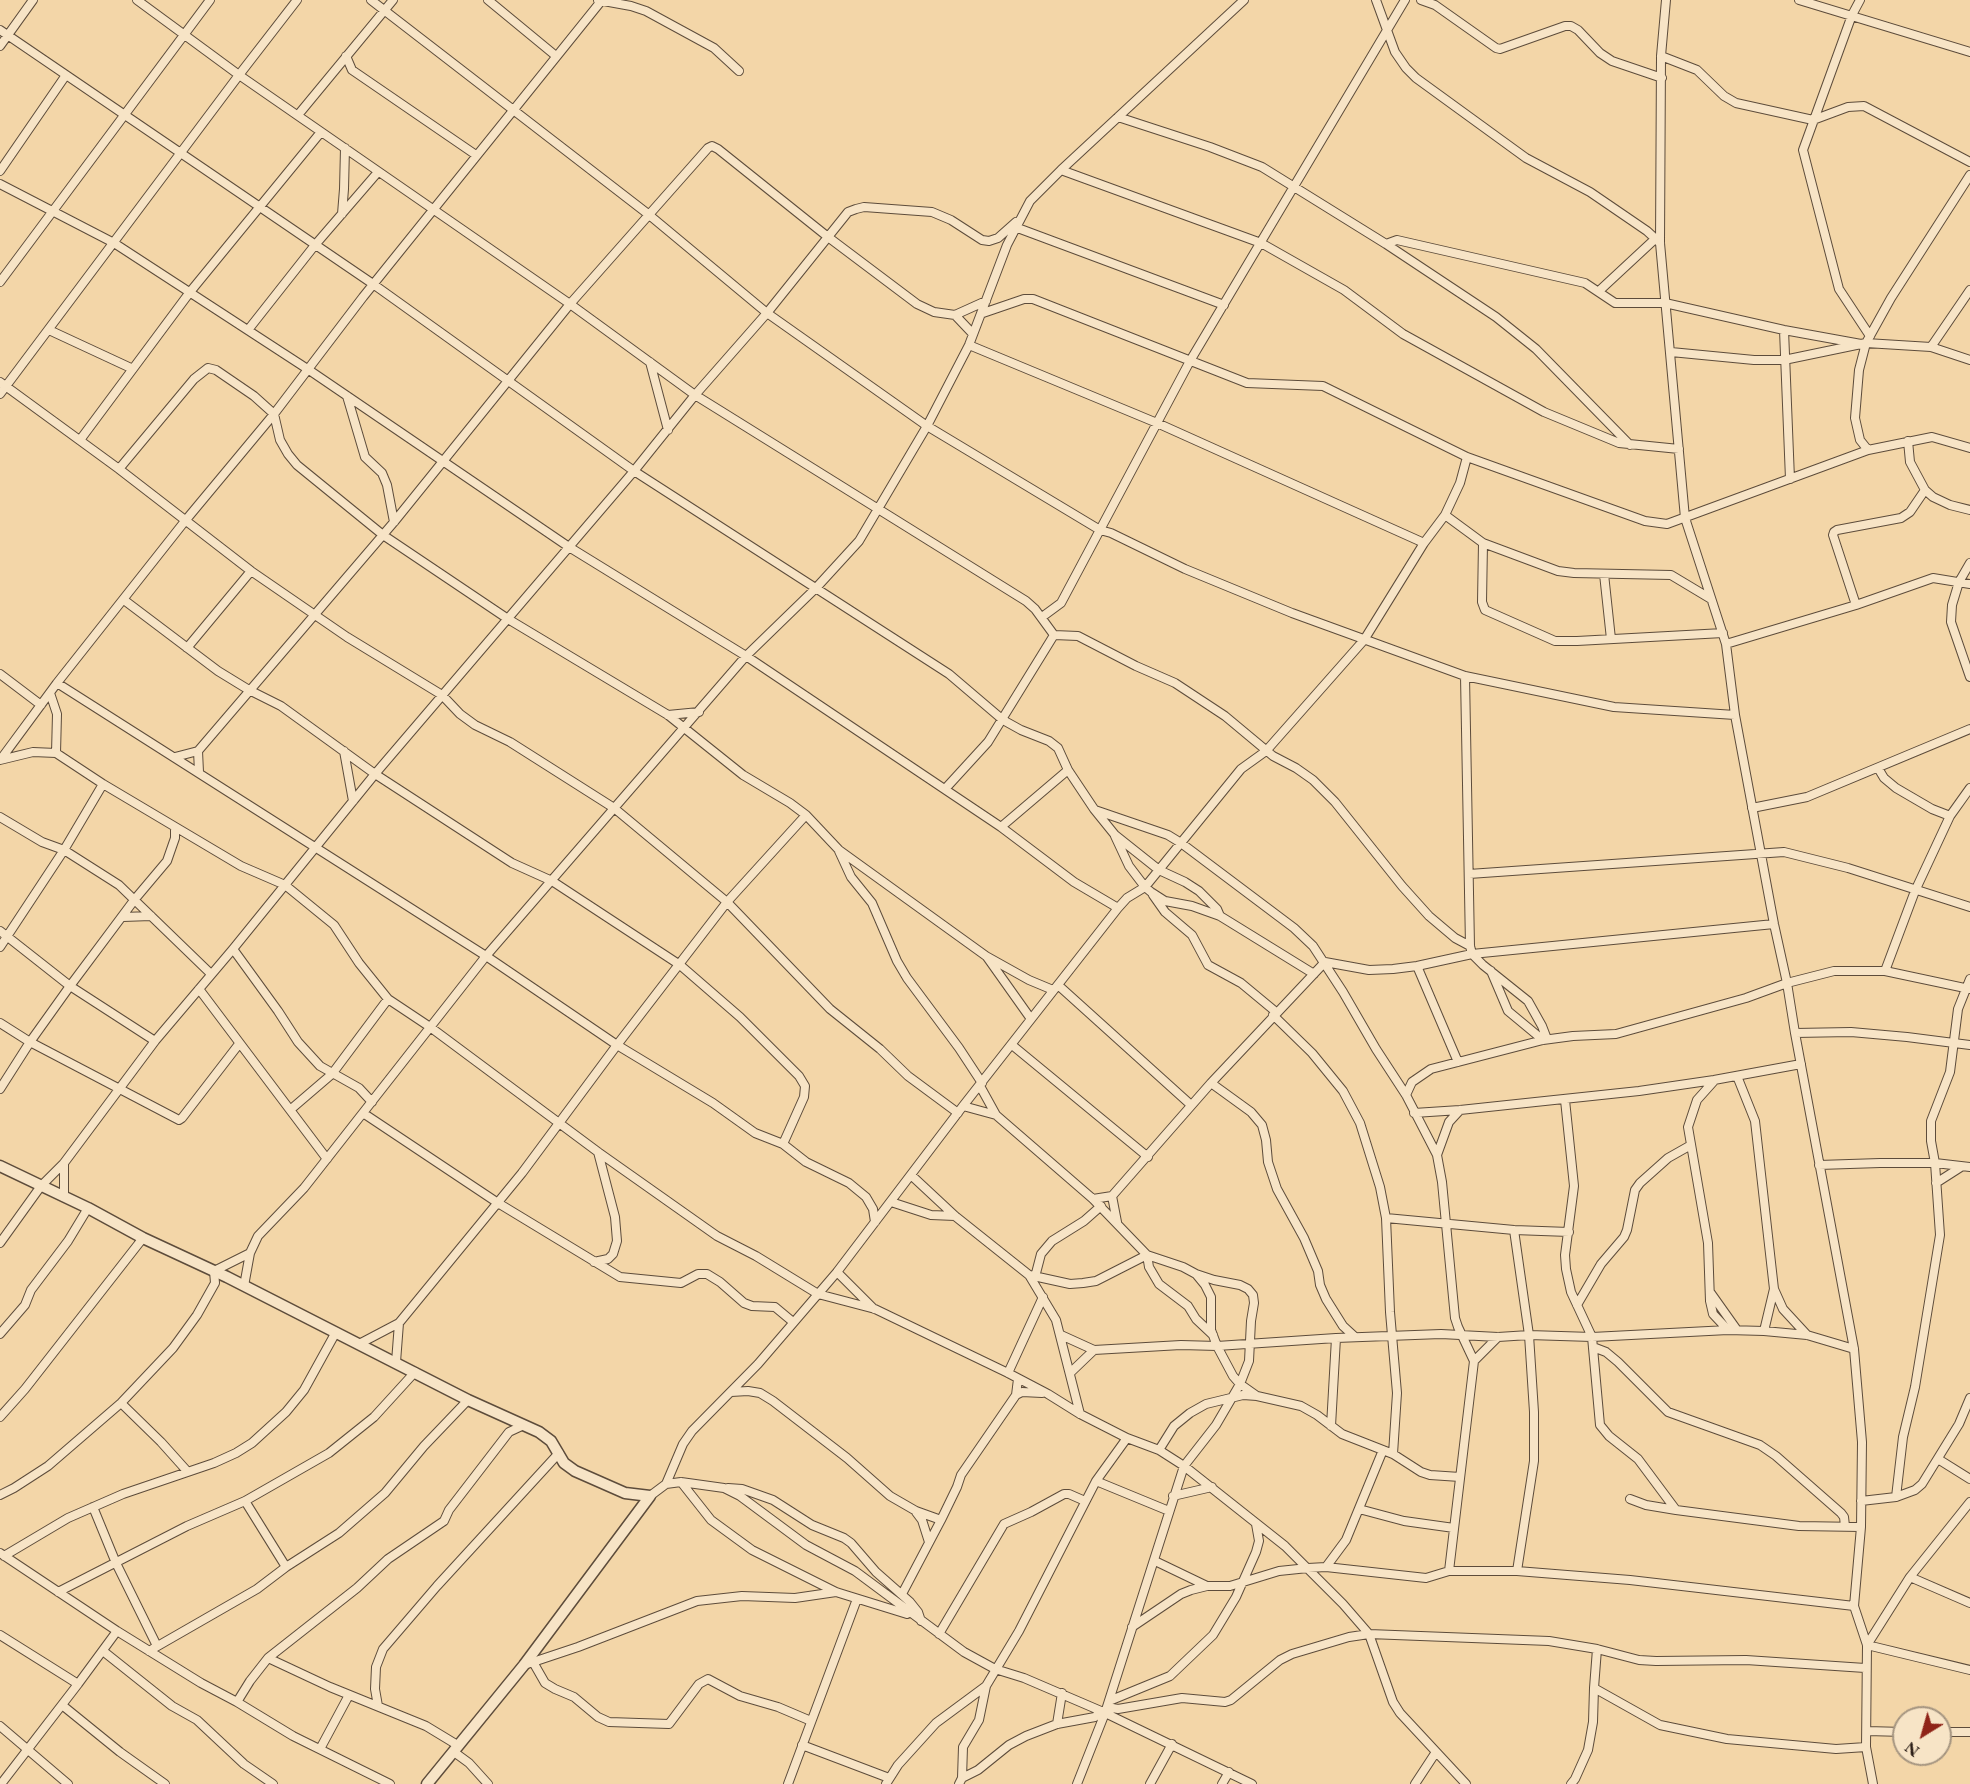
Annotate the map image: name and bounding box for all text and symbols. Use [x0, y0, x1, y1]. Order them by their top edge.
north arrow [1892, 1706, 1952, 1766]
text: N [1901, 1737, 1924, 1761]

